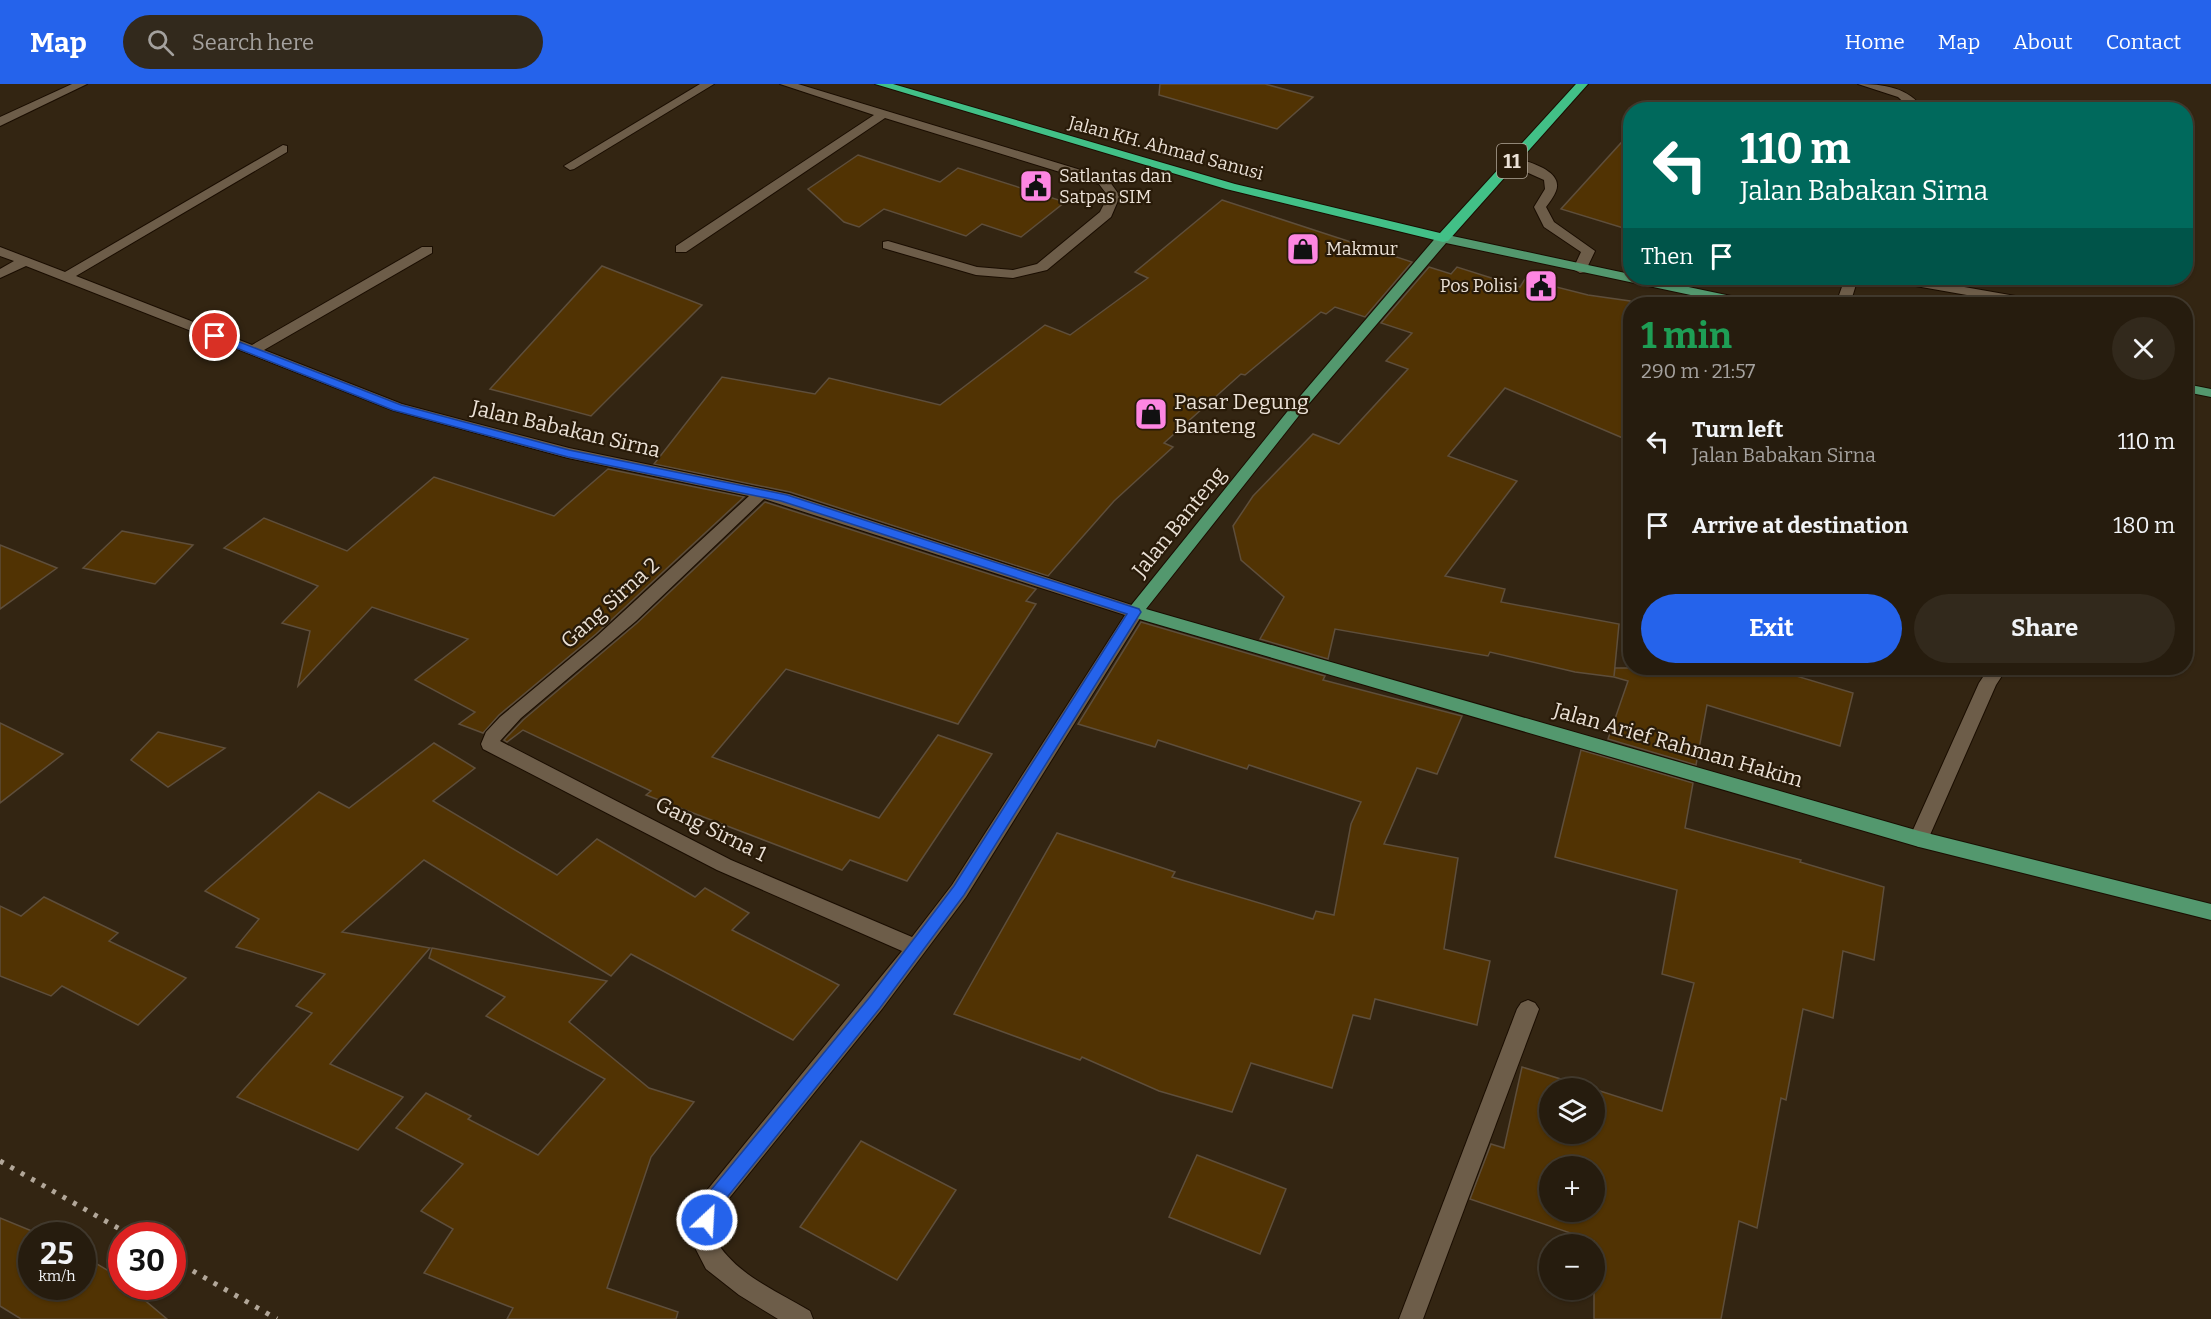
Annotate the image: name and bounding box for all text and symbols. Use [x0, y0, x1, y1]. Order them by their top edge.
search box [123, 15, 543, 69]
text: Map [30, 26, 87, 59]
icon: search [144, 26, 177, 59]
text: Search here [192, 29, 314, 56]
text: Home [1845, 29, 1905, 55]
text: Map [1938, 29, 1980, 55]
text: About [2013, 29, 2073, 55]
text: Contact [2106, 29, 2181, 55]
street label: Jalan KH. Ahmad Sanusi [1065, 111, 1266, 185]
text: 110 m [1740, 124, 1851, 174]
icon: left [1641, 126, 1719, 204]
road number: 11 [1497, 144, 1527, 178]
place label: Satlantas dan Satpas SIM [1059, 165, 1172, 208]
public building icon: Satlantas dan Satpas SIM [1018, 168, 1054, 204]
text: Jalan Babakan Sirna [1740, 175, 1988, 207]
shop icon: Makmur [1285, 231, 1321, 267]
place label: Makmur [1326, 238, 1398, 260]
icon: arrive [1705, 240, 1738, 273]
text: Then [1641, 243, 1693, 270]
public building icon: Pos Polisi [1523, 268, 1559, 304]
place label: Pos Polisi [1440, 275, 1518, 297]
pin [189, 310, 240, 361]
text: 1 min [1641, 314, 1732, 358]
button: close [2112, 317, 2175, 380]
icon: arrive [198, 319, 231, 352]
text: 290 m · 21:57 [1641, 359, 1755, 383]
place label: Pasar Degung Banteng [1174, 389, 1309, 439]
street label: Jalan Babakan Sirna [468, 394, 664, 464]
shop icon: Pasar Degung Banteng [1133, 396, 1169, 432]
text: Turn left [1692, 416, 1784, 443]
icon: left [1641, 425, 1674, 458]
text: 110 m [2118, 428, 2175, 455]
text: Jalan Babakan Sirna [1692, 443, 1876, 467]
street label: Jalan Banteng [1126, 461, 1232, 583]
icon: arrive [1641, 509, 1674, 542]
text: Arrive at destination [1692, 512, 1908, 539]
text: 180 m [2113, 512, 2175, 539]
street label: Gang Sirna 2 [555, 552, 665, 654]
button: Exit [1641, 594, 1902, 663]
button: Share [1914, 594, 2175, 663]
street label: Jalan Arief Rahman Hakim [1549, 697, 1806, 793]
street label: Gang Sirna 1 [651, 791, 771, 867]
map controls [1539, 1078, 1605, 1300]
button: layers [1539, 1078, 1605, 1144]
button: + [1539, 1156, 1605, 1222]
position arrow [675, 1188, 739, 1252]
speed limit sign: 30 [108, 1222, 186, 1300]
button: − [1539, 1234, 1605, 1300]
text: 25 [40, 1236, 74, 1272]
text: km/h [38, 1267, 76, 1285]

